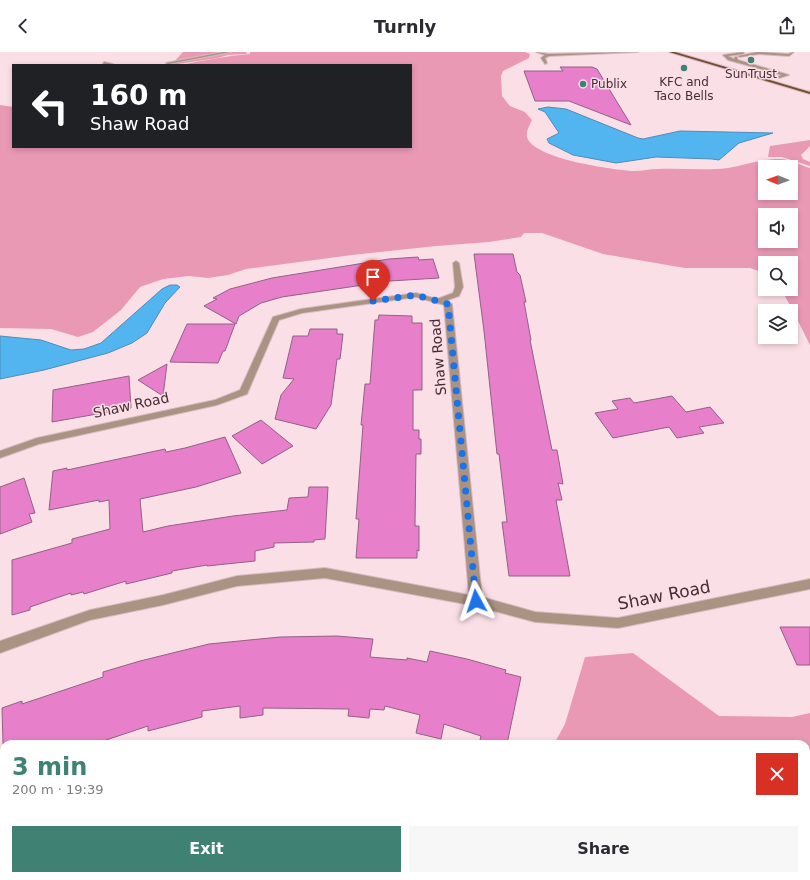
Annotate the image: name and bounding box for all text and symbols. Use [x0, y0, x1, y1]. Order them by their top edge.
icon: back [12, 15, 34, 37]
icon: share [776, 15, 798, 37]
text: Turnly [374, 16, 436, 37]
marker: SunTrust [746, 55, 756, 65]
marker: KFC and Taco Bells [679, 63, 689, 73]
place label: SunTrust [725, 67, 777, 81]
place label: KFC and Taco Bells [654, 75, 714, 103]
place label: Publix [591, 77, 627, 91]
text: 160 m [90, 79, 187, 112]
marker: Publix [578, 79, 588, 89]
icon: left [24, 80, 76, 132]
text: Shaw Road [90, 113, 189, 134]
north arrow [758, 160, 798, 200]
map controls [758, 160, 798, 344]
button: sound [758, 208, 798, 248]
button: search [758, 256, 798, 296]
pin [356, 260, 390, 301]
icon: arrive [362, 266, 384, 288]
button: layers [758, 304, 798, 344]
street label: Shaw Road [427, 318, 449, 396]
street label: Shaw Road [91, 389, 171, 421]
street label: Shaw Road [616, 576, 712, 614]
position arrow [455, 580, 497, 622]
text: 3 min [12, 753, 87, 781]
button: close [756, 753, 798, 795]
text: 200 m · 19:39 [12, 782, 103, 797]
button: Exit [12, 826, 401, 872]
button: Share [409, 826, 798, 872]

